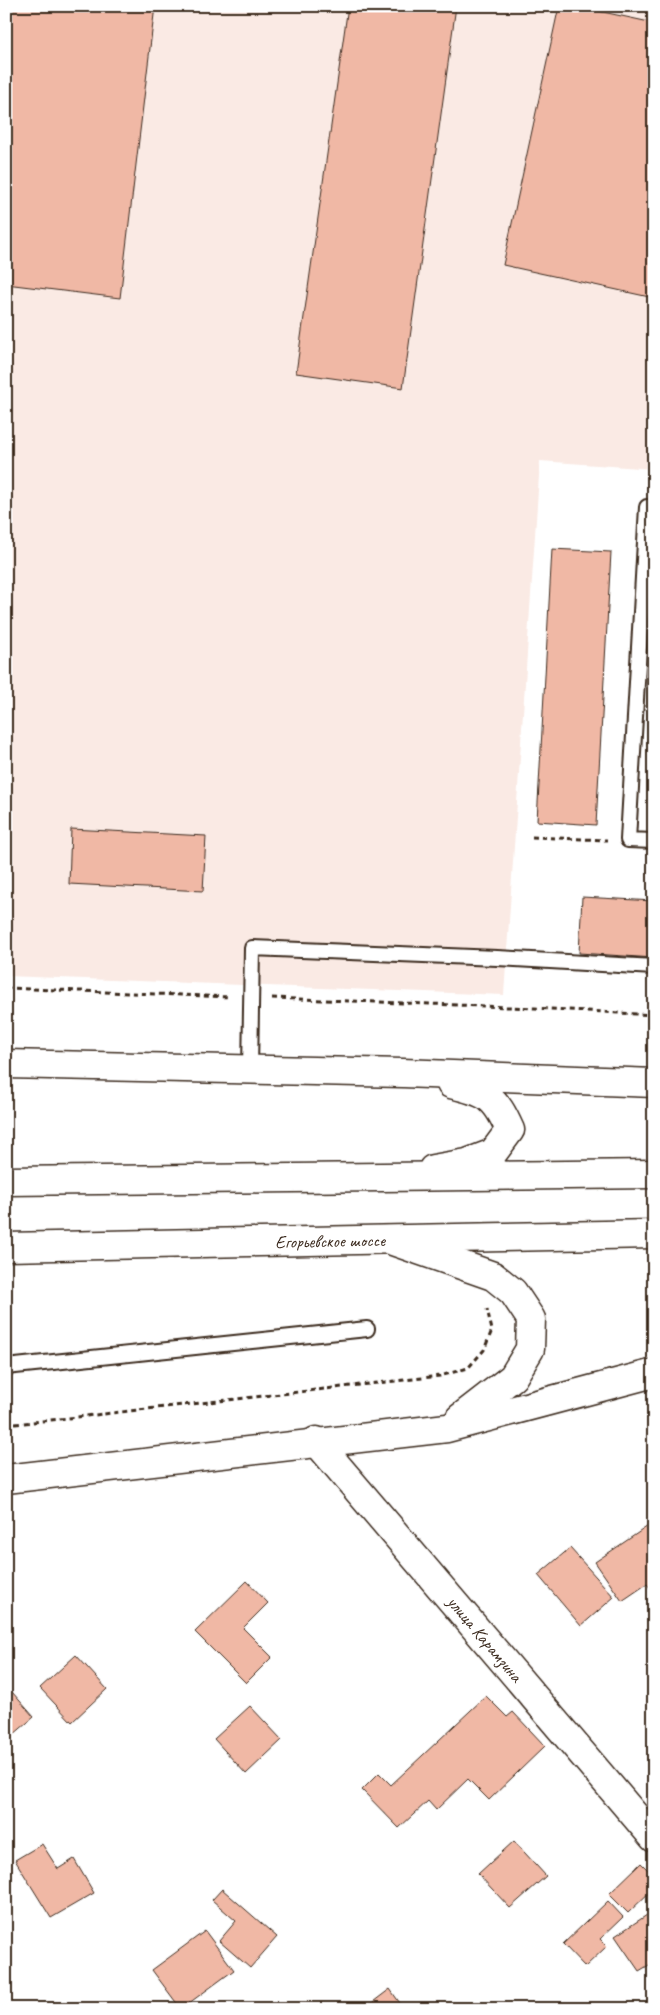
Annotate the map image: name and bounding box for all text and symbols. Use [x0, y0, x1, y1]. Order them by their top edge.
street label: Егорьевское шоссе [275, 1229, 386, 1253]
street label: улица Карамзина [441, 1591, 528, 1688]

